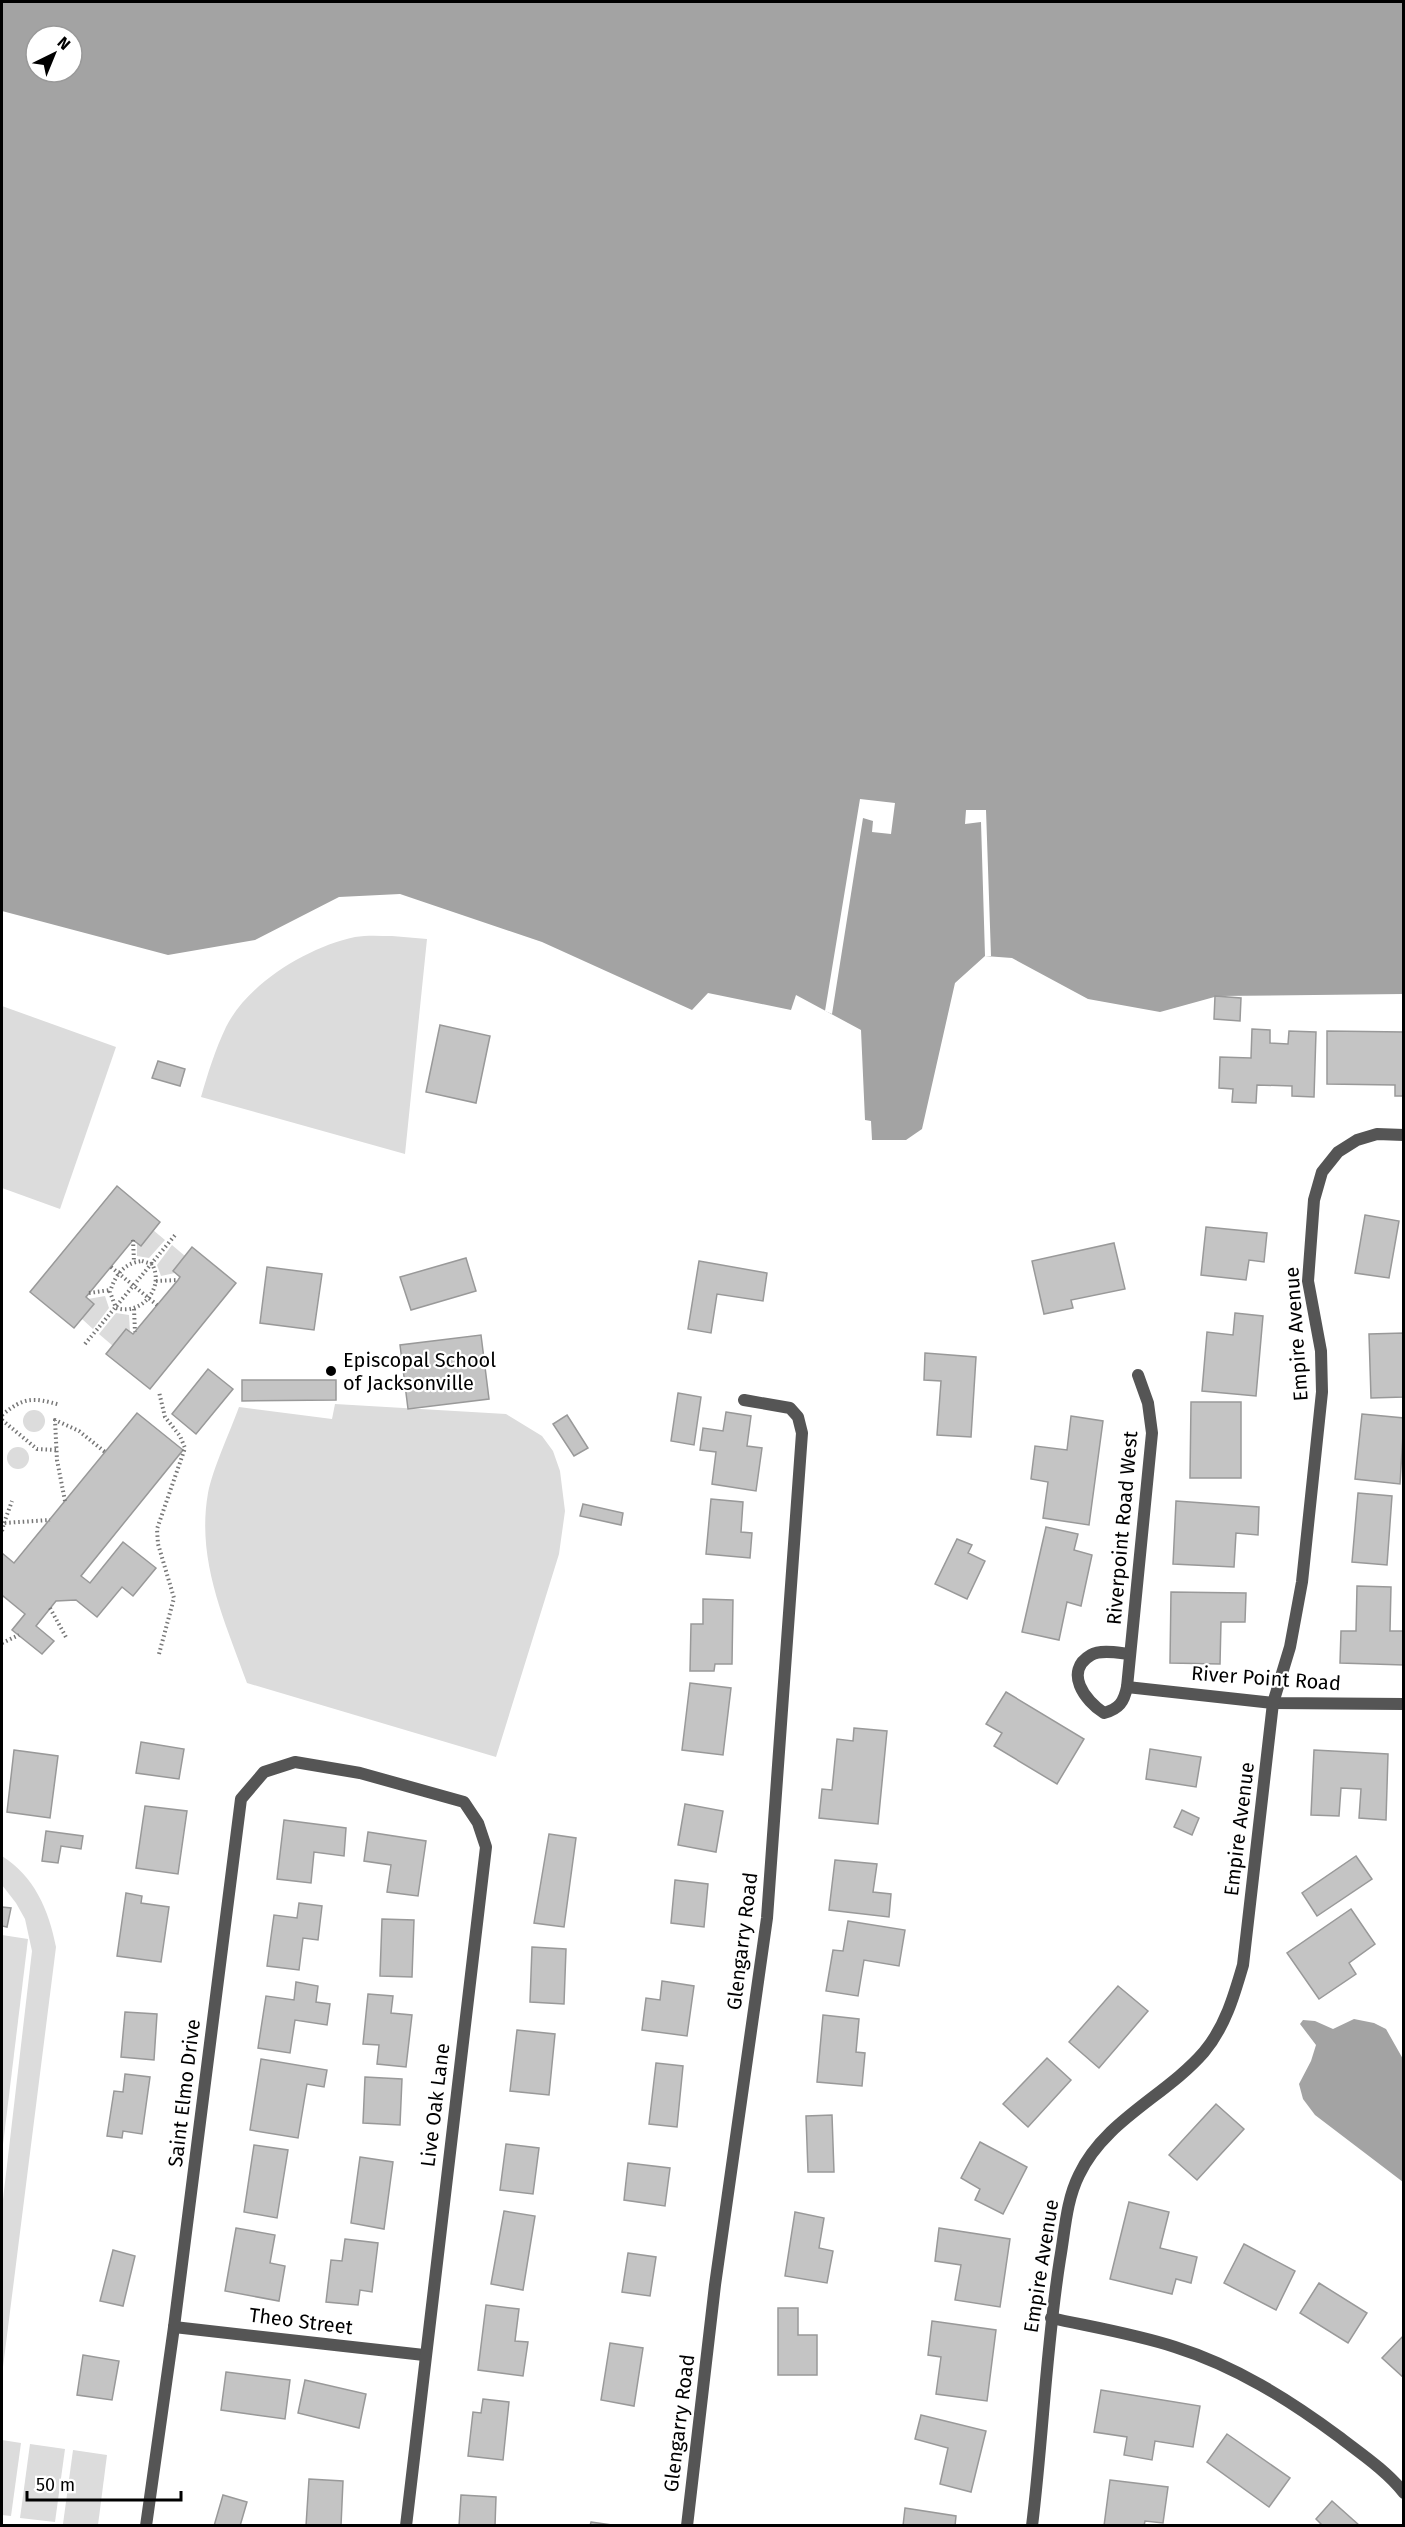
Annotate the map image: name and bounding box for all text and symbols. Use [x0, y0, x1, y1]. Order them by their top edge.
north arrow [24, 24, 84, 84]
text: N [54, 33, 74, 54]
street label: Empire Avenue [1279, 1266, 1313, 1402]
place label: Episcopal School of Jacksonville [343, 1348, 496, 1395]
marker: Episcopal School of Jacksonville [324, 1364, 338, 1378]
street label: Riverpoint Road West [1102, 1429, 1143, 1626]
street label: River Point Road [1190, 1661, 1342, 1695]
street label: Empire Avenue [1219, 1761, 1259, 1897]
street label: Glengarry Road [722, 1871, 762, 2011]
street label: Saint Elmo Drive [163, 2018, 205, 2168]
street label: Live Oak Lane [415, 2042, 455, 2168]
street label: Empire Avenue [1019, 2198, 1063, 2334]
street label: Theo Street [248, 2303, 355, 2339]
street label: Glengarry Road [659, 2353, 699, 2493]
scale bar [27, 2464, 182, 2502]
text: 50 m [36, 2474, 75, 2496]

